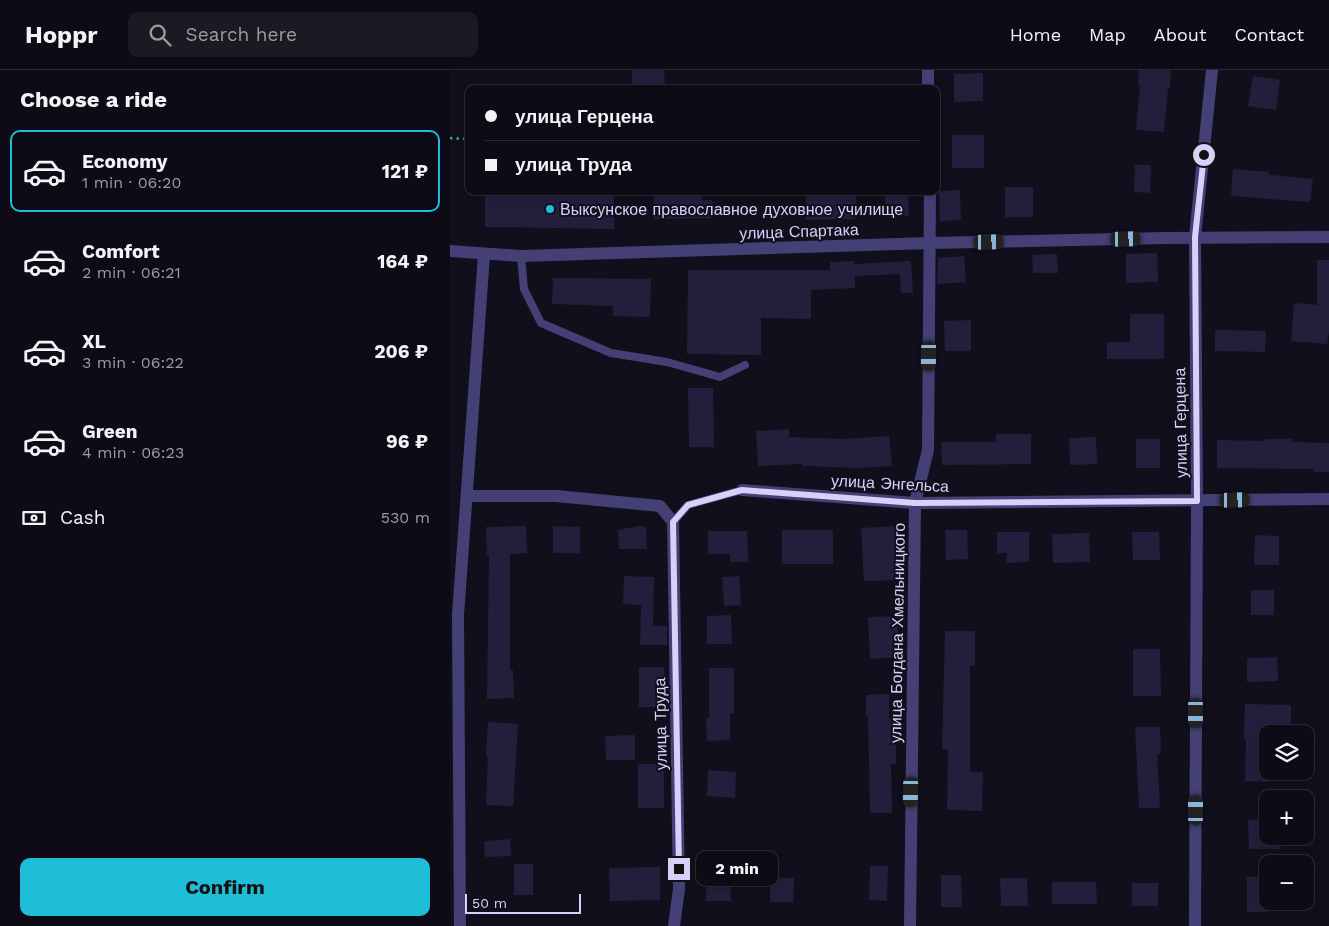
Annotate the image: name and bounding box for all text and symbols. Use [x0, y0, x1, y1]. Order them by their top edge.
search box [128, 12, 478, 57]
text: Hoppr [25, 21, 98, 49]
icon: search [146, 21, 174, 49]
text: Search here [186, 23, 297, 46]
text: Home [1010, 24, 1061, 45]
text: Map [1089, 24, 1126, 45]
text: About [1154, 24, 1206, 45]
text: Contact [1234, 24, 1304, 45]
text: Choose a ride [20, 87, 167, 112]
text: улица Герцена [515, 105, 653, 128]
route start [1193, 144, 1215, 166]
icon: car [22, 149, 67, 194]
text: Economy [82, 150, 167, 173]
text: улица Труда [515, 153, 632, 176]
text: 121 ₽ [382, 160, 428, 183]
text: 1 min · 06:20 [82, 173, 181, 192]
place label: Выксунское православное духовное училище [560, 200, 903, 219]
marker: Выксунское православное духовное училище [544, 203, 556, 215]
street label: улица Спартака [739, 220, 859, 243]
car [1110, 231, 1141, 247]
car [973, 234, 1004, 250]
icon: car [22, 239, 67, 284]
text: Comfort [82, 240, 160, 263]
text: 164 ₽ [377, 250, 428, 273]
text: 2 min · 06:21 [82, 263, 181, 282]
icon: car [22, 329, 67, 374]
text: XL [82, 330, 106, 353]
text: 206 ₽ [374, 340, 428, 363]
car [921, 341, 936, 371]
text: 3 min · 06:22 [82, 353, 184, 372]
street label: улица Герцена [1170, 368, 1191, 478]
icon: car [22, 419, 67, 464]
text: Green [82, 420, 138, 443]
text: 96 ₽ [386, 430, 428, 453]
text: 4 min · 06:23 [82, 443, 184, 462]
street label: улица Энгельса [830, 471, 950, 496]
car [1219, 492, 1250, 508]
icon: cash [20, 504, 48, 532]
text: Cash [60, 506, 106, 529]
text: 530 m [381, 508, 430, 527]
street label: улица Богдана Хмельницкого [886, 523, 909, 743]
street label: улица Труда [650, 677, 671, 771]
car [1188, 698, 1203, 728]
map controls [1259, 725, 1314, 910]
button: layers [1259, 725, 1314, 780]
car [903, 777, 918, 807]
button: + [1259, 790, 1314, 845]
car [1188, 795, 1203, 825]
callout: 2 min [696, 852, 779, 886]
button: − [1259, 855, 1314, 910]
button: Confirm [20, 858, 430, 916]
route end [668, 858, 690, 880]
text: 2 min [715, 859, 759, 878]
scale bar [465, 891, 581, 914]
text: 50 m [472, 895, 507, 911]

